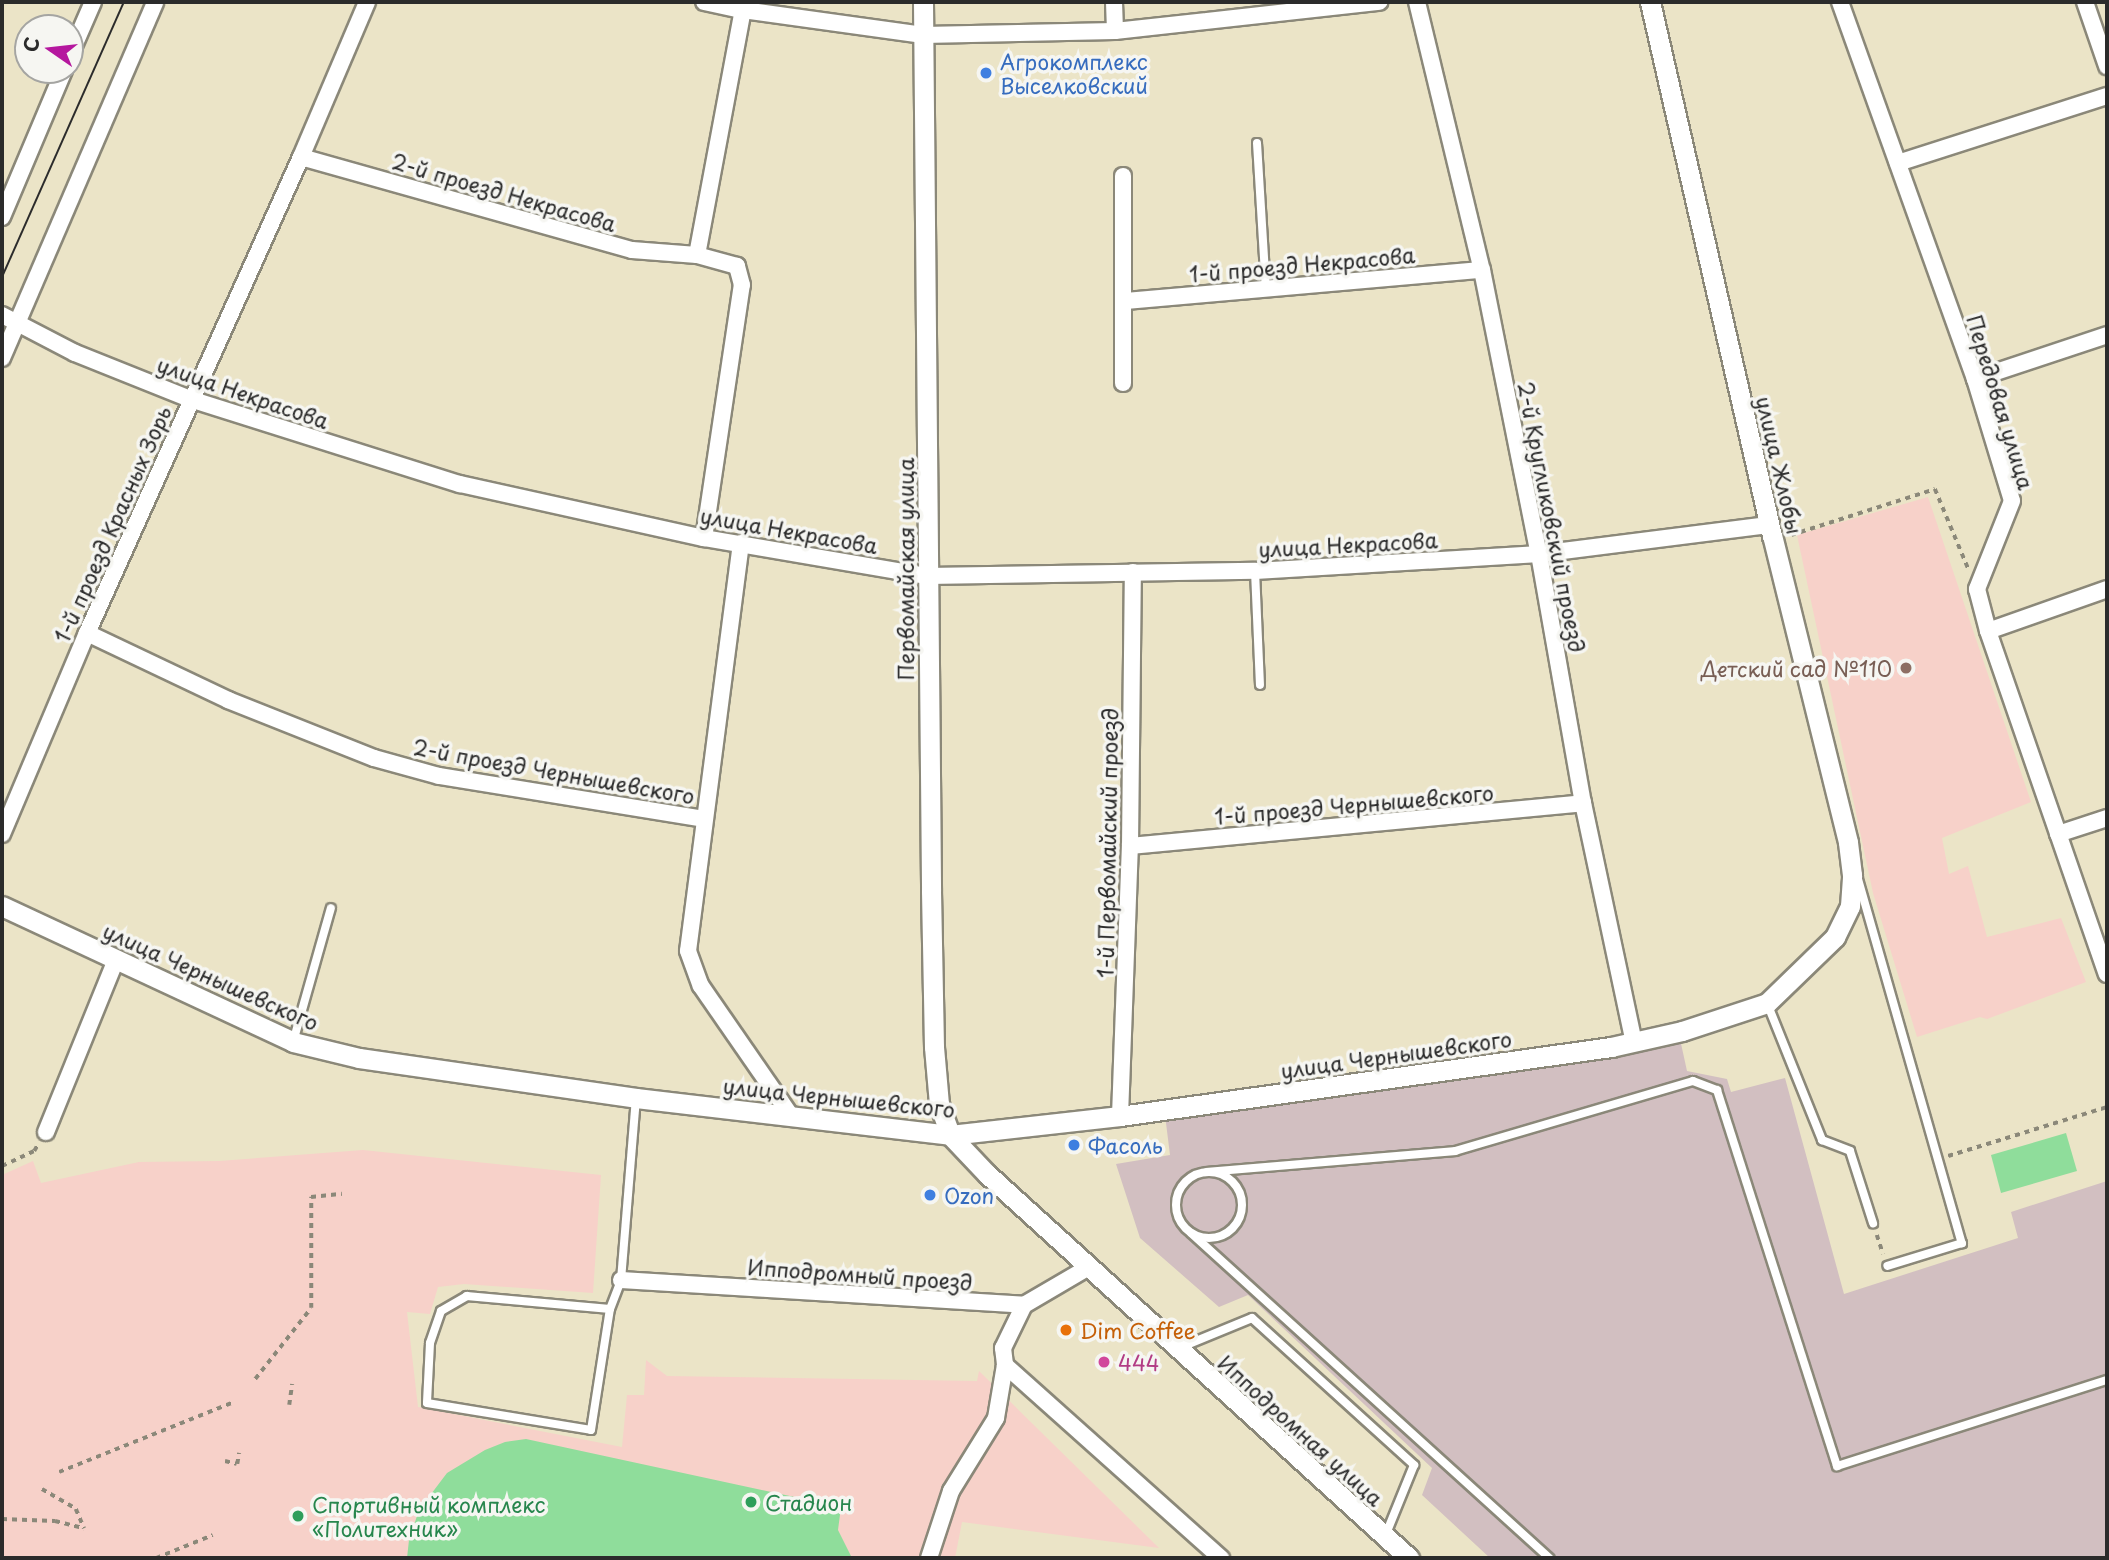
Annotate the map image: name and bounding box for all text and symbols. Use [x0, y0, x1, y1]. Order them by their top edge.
north arrow [14, 14, 84, 84]
text: С [15, 34, 46, 55]
place label: Агрокомплекс Выселковский [1000, 48, 1148, 98]
marker: Агрокомплекс Выселковский [978, 65, 994, 81]
street label: 2-й проезд Некрасова [389, 148, 619, 236]
street label: 1-й проезд Некрасова [1188, 242, 1416, 286]
street label: Передовая улица [1962, 311, 2040, 493]
street label: улица Некрасова [153, 351, 333, 433]
street label: 2-й Кругликовский проезд [1513, 379, 1591, 655]
street label: улица Жлобы [1752, 393, 1808, 537]
street label: 1-й проезд Красных Зорь [48, 401, 176, 647]
street label: Первомайская улица [892, 457, 918, 681]
street label: улица Некрасова [698, 502, 880, 558]
street label: улица Некрасова [1257, 527, 1439, 561]
place label: Детский сад №110 [1699, 655, 1892, 681]
marker: Детский сад №110 [1898, 660, 1914, 676]
street label: 1-й Первомайский проезд [1092, 708, 1122, 978]
street label: 2-й проезд Чернышевского [411, 734, 697, 808]
street label: 1-й проезд Чернышевского [1213, 779, 1495, 829]
street label: улица Чернышевского [99, 917, 323, 1035]
street label: улица Чернышевского [1278, 1025, 1514, 1083]
street label: улица Чернышевского [721, 1072, 957, 1122]
place label: Фасоль [1088, 1132, 1163, 1158]
marker: Фасоль [1066, 1137, 1082, 1153]
place label: Ozon [944, 1182, 994, 1208]
marker: Ozon [922, 1187, 938, 1203]
street label: Ипподромный проезд [747, 1254, 973, 1294]
place label: Dim Coffee [1080, 1317, 1194, 1343]
marker: Dim Coffee [1058, 1322, 1074, 1338]
place label: 444 [1118, 1349, 1160, 1375]
street label: Ипподромная улица [1213, 1349, 1389, 1511]
marker: 444 [1096, 1354, 1112, 1370]
place label: Стадион [765, 1489, 852, 1515]
place label: Спортивный комплекс «Политехник» [312, 1491, 546, 1541]
marker: Стадион [743, 1494, 759, 1510]
marker: Спортивный комплекс «Политехник» [290, 1508, 306, 1524]

